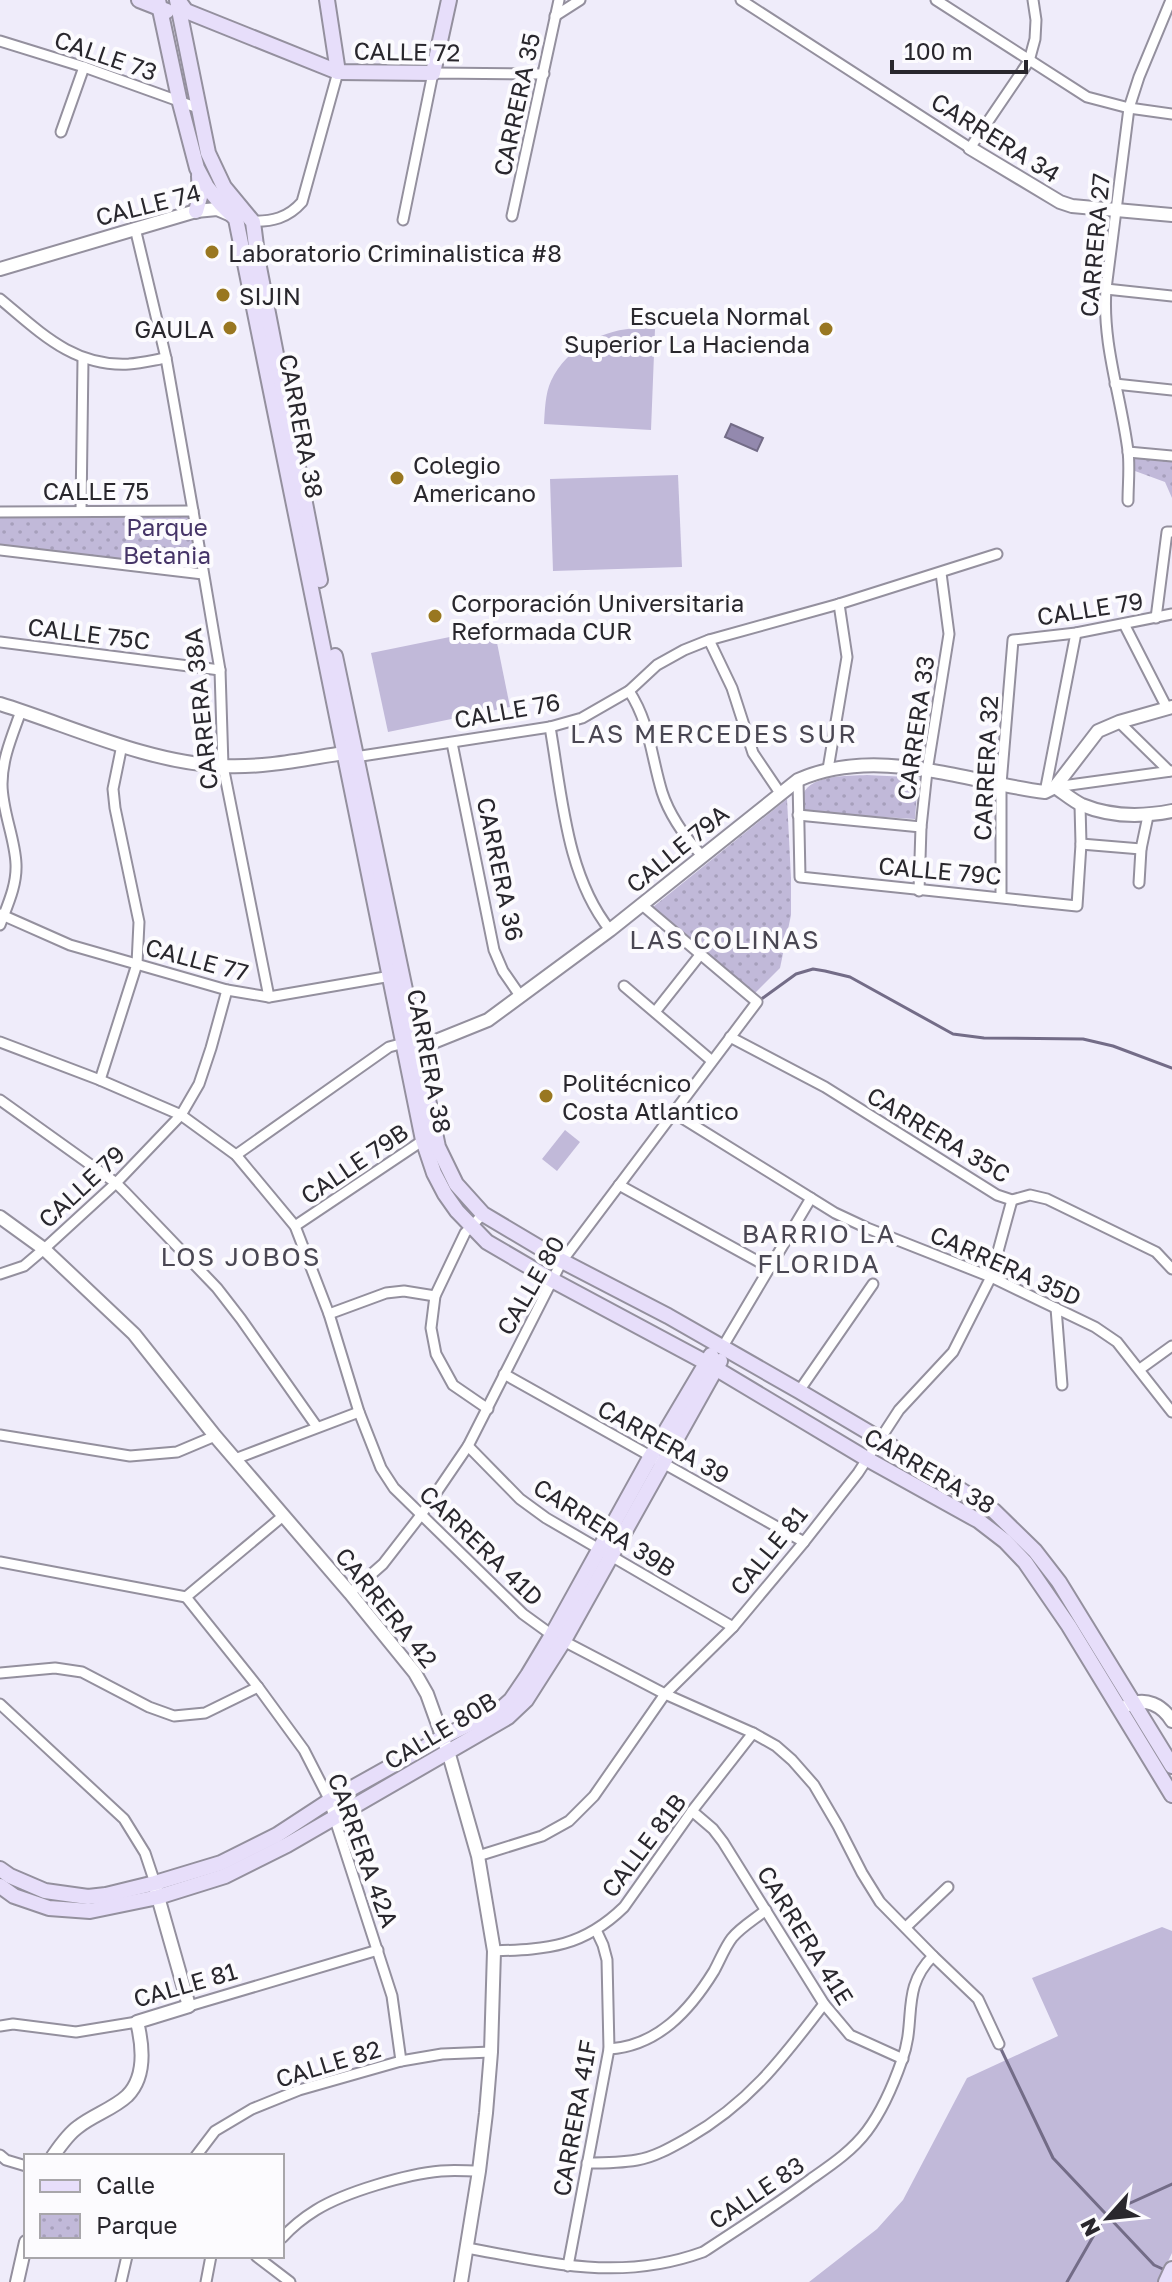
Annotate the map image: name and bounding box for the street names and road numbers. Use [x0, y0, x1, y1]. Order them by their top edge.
street label: CALLE 73 [51, 24, 161, 86]
street label: CARRERA 35 [487, 30, 545, 178]
street label: CALLE 72 [353, 36, 461, 66]
street label: CARRERA 34 [926, 86, 1066, 188]
street label: CARRERA 27 [1073, 172, 1115, 318]
street label: CALLE 74 [92, 177, 204, 231]
street label: CARRERA 38 [274, 351, 330, 501]
street label: CALLE 75 [43, 476, 149, 505]
street label: CALLE 79 [1035, 585, 1145, 631]
street label: CALLE 75C [26, 611, 152, 655]
street label: CARRERA 38A [177, 627, 223, 791]
street label: CARRERA 33 [891, 654, 939, 802]
street label: CALLE 76 [452, 686, 562, 734]
street label: CARRERA 32 [967, 695, 1003, 841]
street label: CARRERA 36 [472, 794, 530, 944]
street label: CALLE 79A [620, 798, 734, 898]
street label: CALLE 79C [877, 850, 1003, 890]
street label: CALLE 77 [142, 931, 252, 987]
street label: CARRERA 38 [402, 986, 458, 1136]
street label: CARRERA 35C [862, 1080, 1016, 1188]
street label: CALLE 79B [295, 1117, 413, 1209]
street label: CALLE 79 [32, 1139, 130, 1233]
street label: CARRERA 35D [926, 1219, 1086, 1311]
street label: CALLE 80 [490, 1230, 570, 1340]
street label: CARRERA 39 [593, 1393, 735, 1489]
street label: CARRERA 38 [859, 1421, 1001, 1519]
street label: CARRERA 39B [529, 1472, 681, 1582]
street label: CARRERA 41D [414, 1479, 550, 1611]
street label: CALLE 81 [723, 1500, 813, 1600]
street label: CARRERA 42 [330, 1541, 444, 1673]
street label: CALLE 80B [379, 1685, 501, 1775]
street label: CARRERA 42A [323, 1769, 405, 1931]
street label: CALLE 81B [595, 1787, 691, 1903]
street label: CARRERA 41E [752, 1860, 860, 2010]
street label: CALLE 81 [130, 1955, 240, 2013]
street label: CALLE 82 [272, 2033, 384, 2093]
street label: CARRERA 41F [546, 2038, 602, 2198]
street label: CALLE 83 [703, 2150, 809, 2234]

